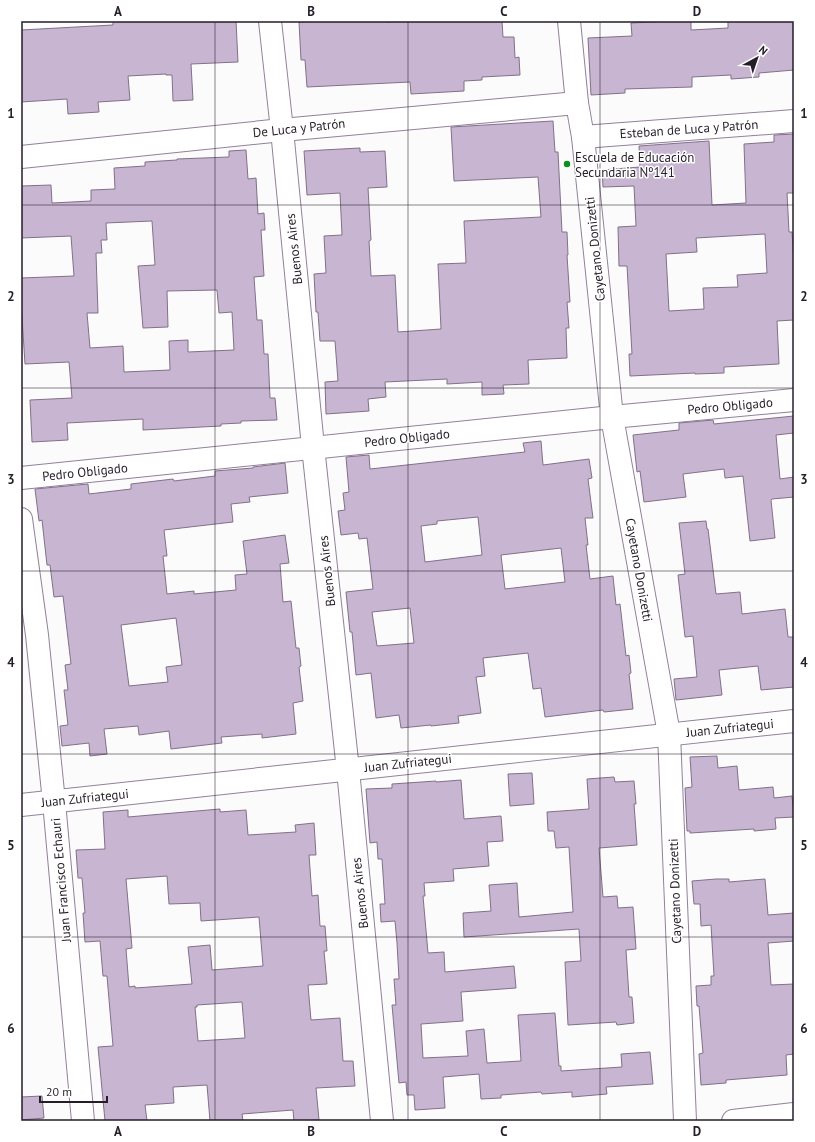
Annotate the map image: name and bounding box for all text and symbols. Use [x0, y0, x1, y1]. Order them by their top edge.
text: A [114, 3, 122, 20]
text: B [307, 3, 315, 20]
text: C [500, 3, 508, 20]
text: D [693, 3, 701, 20]
north arrow [737, 38, 777, 78]
text: N [756, 43, 771, 58]
text: 1 [7, 105, 15, 122]
text: 1 [800, 105, 808, 122]
street label: De Luca y Patrón [252, 115, 346, 141]
street label: Esteban de Luca y Patrón [619, 116, 759, 142]
place label: Escuela de Educación Secundaria Nº141 [575, 149, 694, 181]
marker: Escuela de Educación Secundaria Nº141 [562, 159, 572, 169]
street label: Cayetano Donizetti [581, 196, 609, 302]
street label: Buenos Aires [282, 213, 306, 285]
text: 2 [7, 288, 15, 305]
text: 2 [800, 288, 808, 305]
street label: Pedro Obligado [687, 394, 774, 418]
street label: Pedro Obligado [363, 425, 451, 451]
street label: Pedro Obligado [41, 459, 129, 485]
text: 3 [7, 471, 15, 488]
text: 3 [800, 471, 808, 488]
street label: Cayetano Donizetti [621, 517, 657, 623]
street label: Buenos Aires [315, 535, 339, 607]
text: 4 [7, 654, 15, 671]
text: 4 [800, 654, 808, 671]
street label: Juan Zufriategui [684, 715, 775, 741]
street label: Juan Zufriategui [362, 750, 453, 776]
street label: Juan Zufriategui [39, 785, 130, 811]
street label: Juan Francisco Echauri [47, 817, 75, 944]
text: 5 [7, 837, 15, 854]
text: 5 [800, 837, 808, 854]
street label: Cayetano Donizetti [665, 838, 685, 944]
street label: Buenos Aires [348, 857, 372, 929]
text: 6 [7, 1020, 15, 1037]
text: 6 [800, 1020, 808, 1037]
scale bar [40, 1078, 107, 1104]
text: 20 m [46, 1084, 72, 1099]
text: A [114, 1123, 122, 1140]
text: B [307, 1123, 315, 1140]
text: C [500, 1123, 508, 1140]
text: D [693, 1123, 701, 1140]

